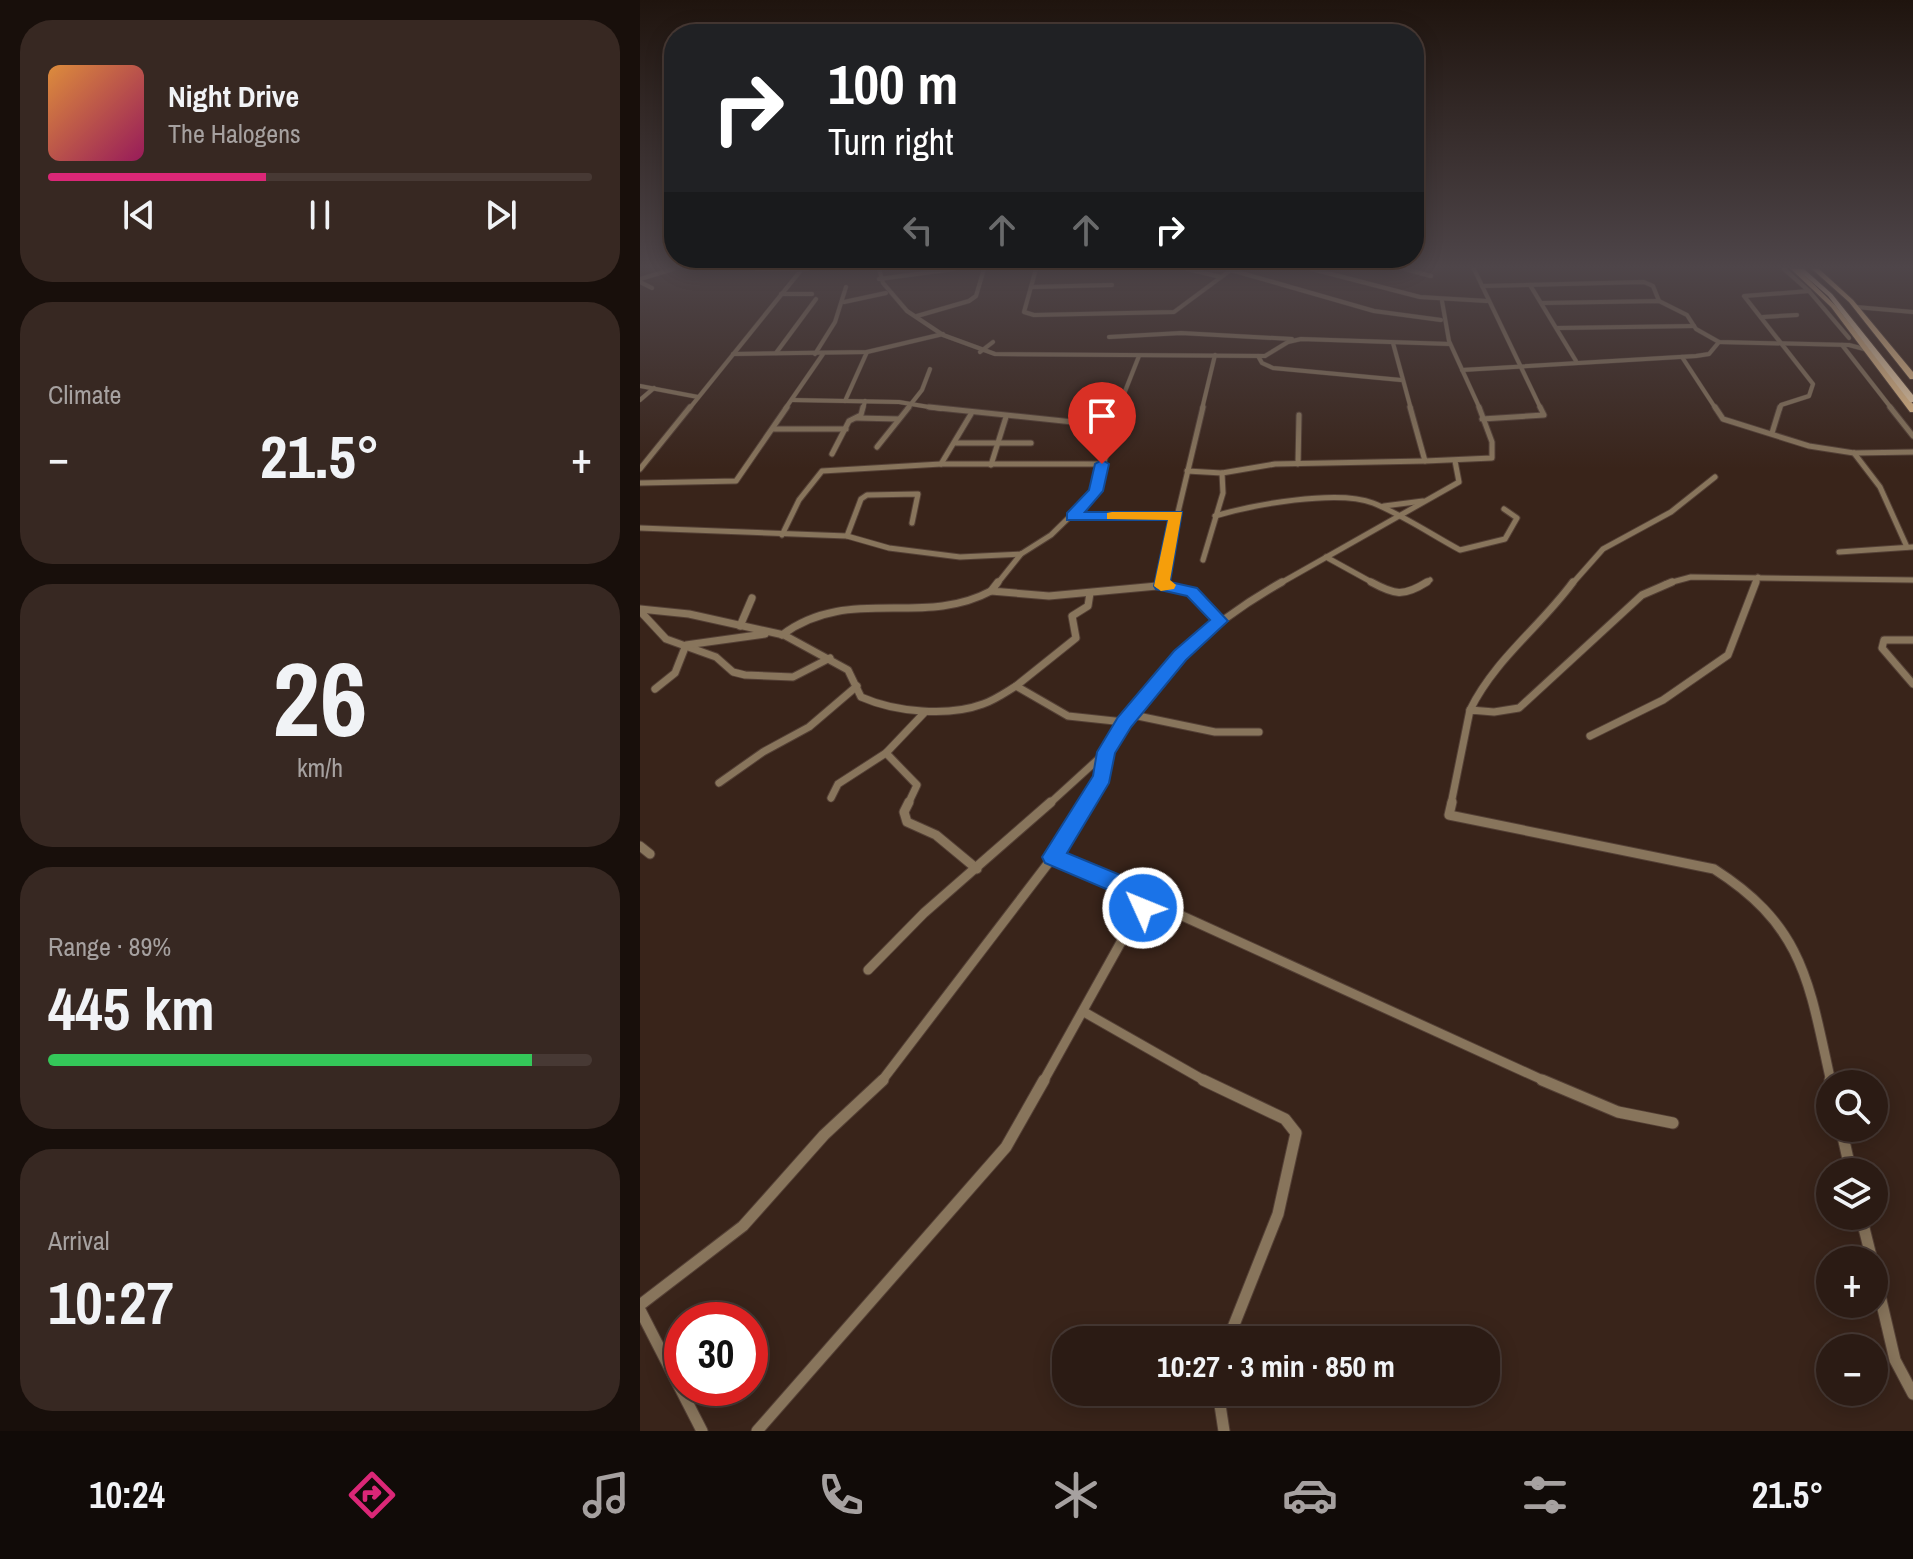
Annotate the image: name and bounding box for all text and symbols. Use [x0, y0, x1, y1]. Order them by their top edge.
text: 100 m [828, 46, 958, 121]
icon: right [696, 56, 800, 160]
text: Night Drive [168, 76, 299, 116]
text: The Halogens [168, 116, 301, 151]
text: Turn right [828, 118, 953, 166]
icon: previous [117, 193, 161, 237]
icon: pause [298, 193, 342, 237]
icon: next [479, 193, 523, 237]
icon: left [896, 208, 940, 252]
icon: ahead [980, 208, 1024, 252]
icon: ahead [1064, 208, 1108, 252]
icon: right [1148, 208, 1192, 252]
text: Climate [48, 377, 121, 412]
pin [1068, 382, 1136, 464]
icon: arrive [1080, 394, 1124, 438]
text: 21.5° [260, 416, 380, 497]
text: − [48, 427, 69, 487]
text: + [571, 427, 592, 487]
text: 26 [273, 628, 367, 768]
text: km/h [297, 750, 343, 785]
position arrow [1101, 866, 1185, 950]
text: Range · 89% [48, 929, 171, 964]
text: 445 km [48, 968, 215, 1049]
map controls [1816, 1070, 1888, 1406]
button: search [1816, 1070, 1888, 1142]
button: layers [1816, 1158, 1888, 1230]
text: Arrival [48, 1223, 110, 1258]
button: + [1816, 1246, 1888, 1318]
text: 10:27 [48, 1262, 174, 1343]
speed limit sign: 30 [664, 1302, 768, 1406]
button: − [1816, 1334, 1888, 1406]
text: 10:27 · 3 min · 850 m [1157, 1346, 1395, 1386]
icon: directions [344, 1467, 400, 1523]
icon: music [578, 1467, 634, 1523]
icon: phone [813, 1467, 869, 1523]
icon: climate [1048, 1467, 1104, 1523]
icon: car [1282, 1467, 1338, 1523]
icon: filters [1517, 1467, 1573, 1523]
text: 10:24 [89, 1471, 165, 1519]
text: 21.5° [1752, 1471, 1824, 1519]

